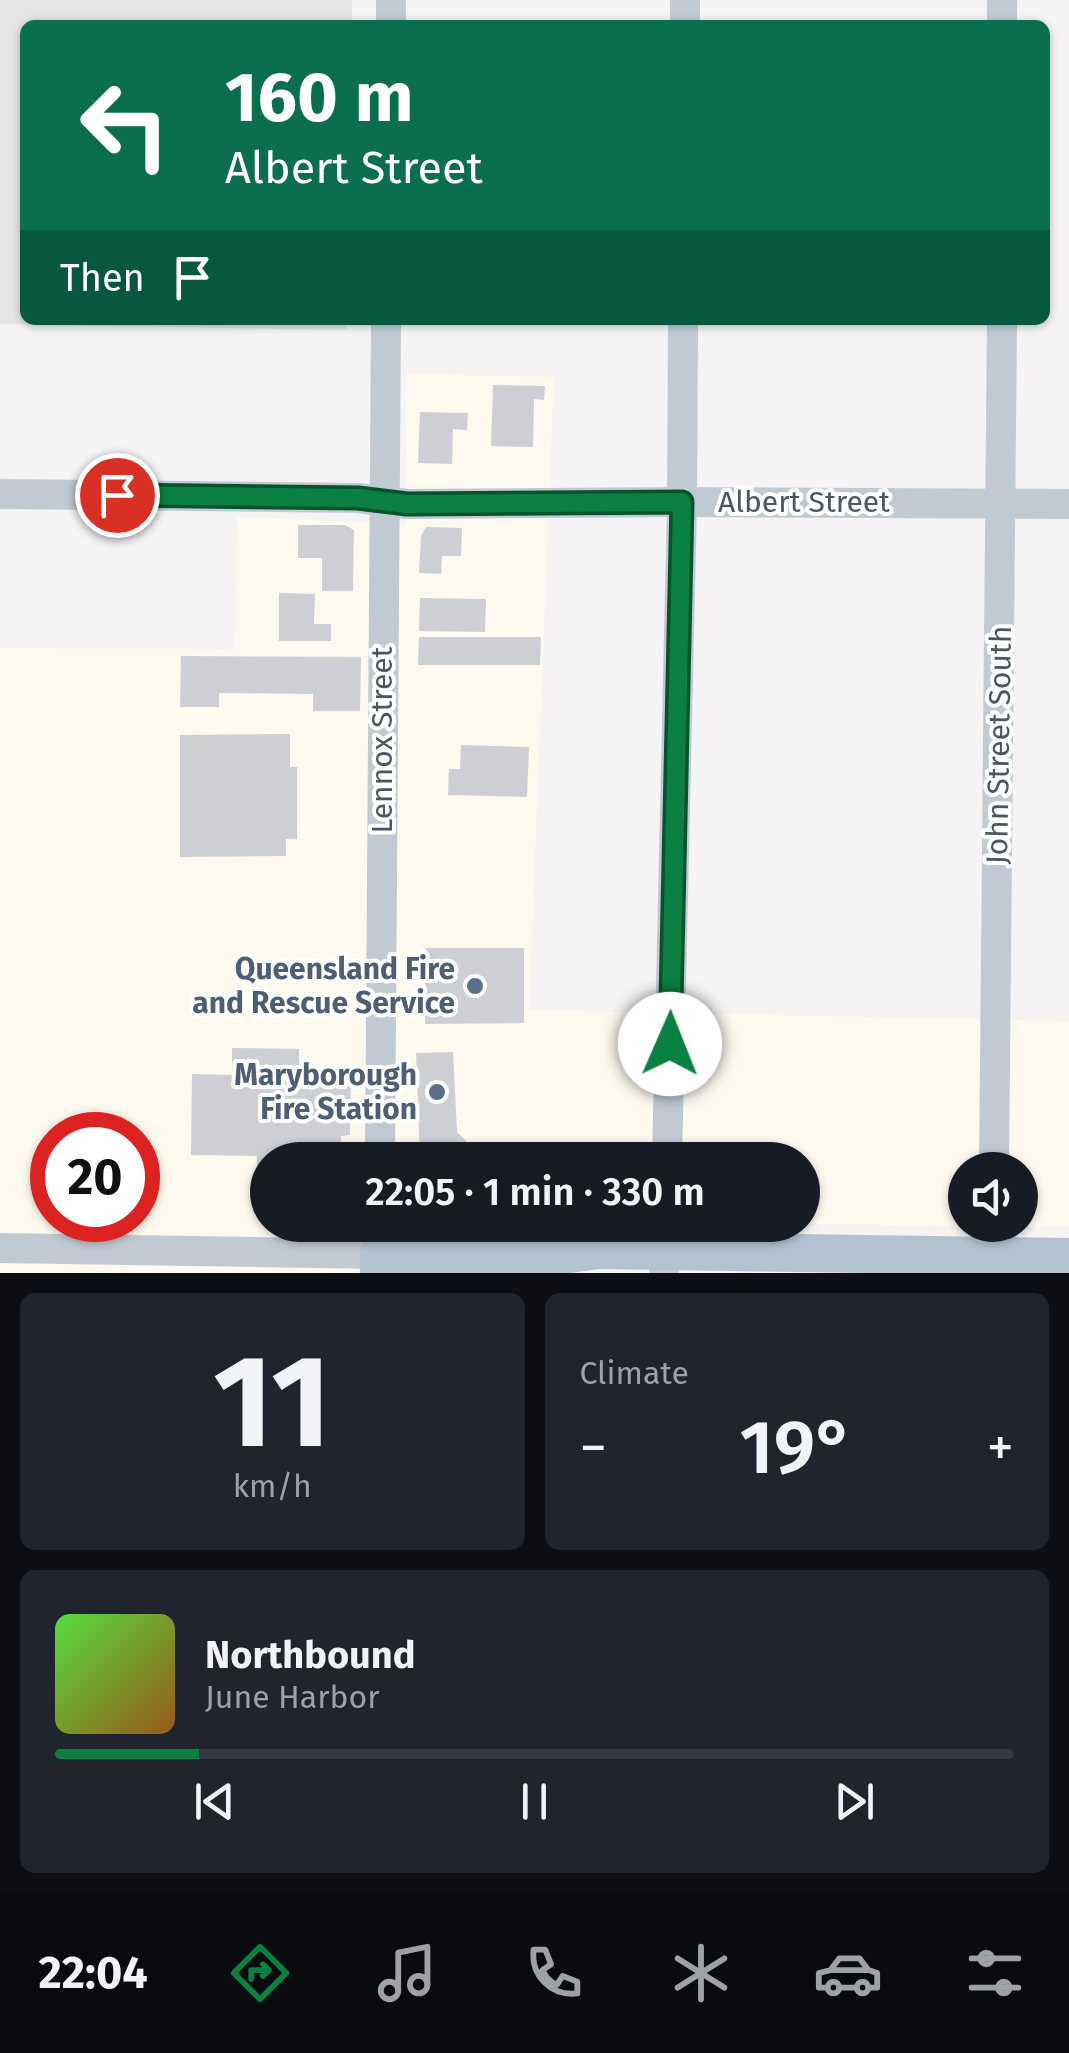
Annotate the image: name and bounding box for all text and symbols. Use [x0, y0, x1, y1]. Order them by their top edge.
text: 160 m [225, 56, 414, 140]
icon: left [60, 60, 190, 190]
text: Albert Street [225, 141, 483, 195]
icon: arrive [165, 250, 220, 305]
text: Then [60, 255, 145, 301]
pin [75, 453, 160, 538]
icon: arrive [90, 468, 145, 523]
street label: Albert Street [718, 484, 890, 520]
street label: John Street South [979, 625, 1019, 865]
street label: Lennox Street [364, 646, 400, 833]
place label: Queensland Fire and Rescue Service [192, 951, 455, 1021]
marker: Queensland Fire and Rescue Service [464, 975, 486, 997]
position arrow [618, 992, 722, 1096]
place label: Maryborough Fire Station [234, 1057, 417, 1127]
marker: Maryborough Fire Station [426, 1081, 448, 1103]
speed limit sign: 20 [30, 1112, 160, 1242]
map controls [948, 1152, 1038, 1242]
button: sound [948, 1152, 1038, 1242]
text: 22:05 · 1 min · 330 m [365, 1169, 705, 1215]
text: 11 [213, 1324, 331, 1480]
text: Climate [580, 1354, 689, 1392]
text: 19° [739, 1403, 854, 1493]
text: − [580, 1415, 607, 1481]
text: + [987, 1415, 1014, 1481]
text: km/h [233, 1467, 312, 1505]
text: Northbound [205, 1632, 416, 1678]
text: June Harbor [205, 1678, 380, 1716]
icon: previous [187, 1774, 242, 1829]
icon: pause [507, 1774, 562, 1829]
icon: next [827, 1774, 882, 1829]
icon: directions [225, 1938, 295, 2008]
icon: music [372, 1938, 442, 2008]
icon: phone [519, 1938, 589, 2008]
icon: climate [666, 1938, 736, 2008]
icon: car [813, 1938, 883, 2008]
icon: filters [960, 1938, 1030, 2008]
text: 22:04 [39, 1946, 148, 2000]

